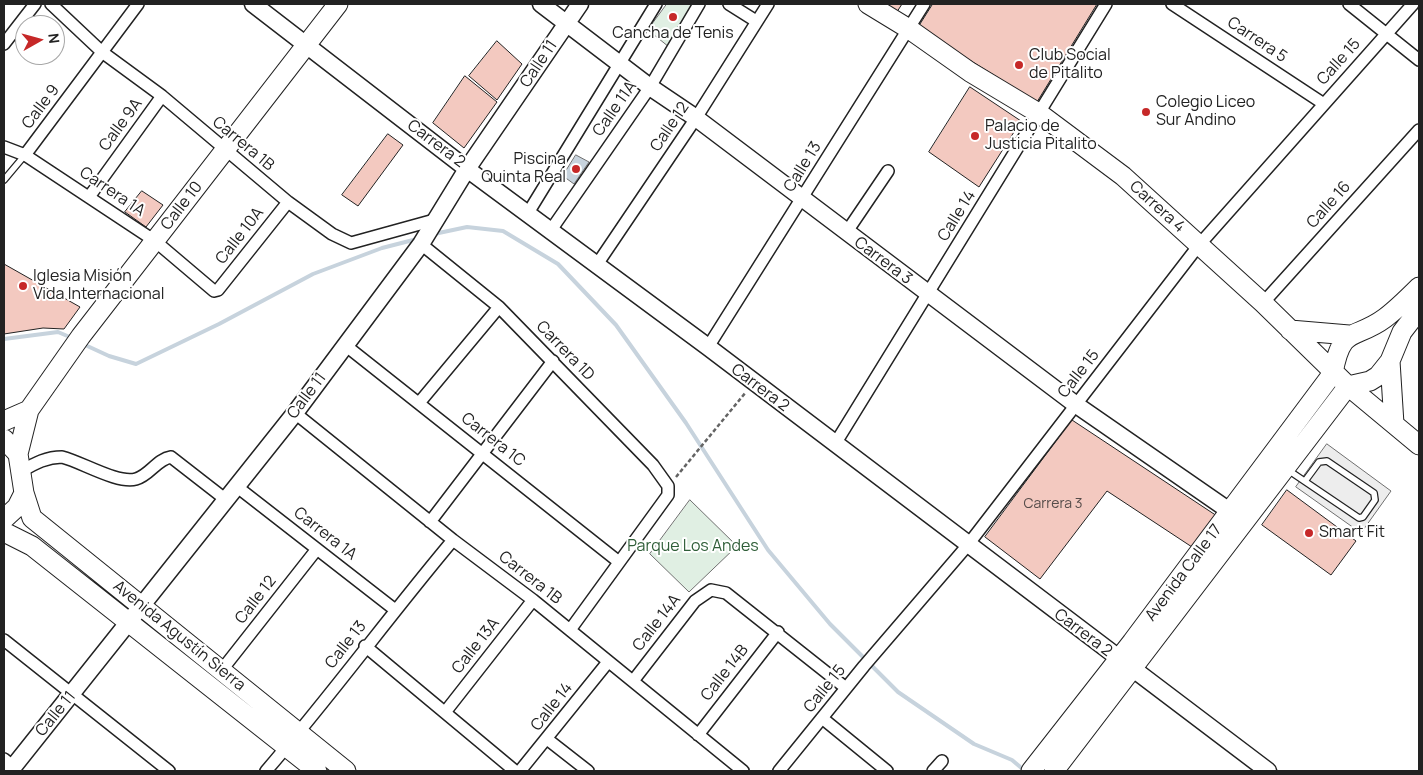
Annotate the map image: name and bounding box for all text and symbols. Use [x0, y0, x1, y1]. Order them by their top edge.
marker: Cancha de Tenis [667, 11, 679, 23]
street label: Carrera 5 [1224, 13, 1290, 67]
north arrow [15, 15, 65, 65]
place label: Cancha de Tenis [612, 24, 734, 44]
text: N [44, 32, 64, 44]
street label: Calle 15 [1313, 35, 1365, 89]
street label: Calle 11 [516, 37, 562, 91]
place label: Club Social de Pitalito [1029, 46, 1111, 84]
marker: Club Social de Pitalito [1013, 59, 1025, 71]
street label: Calle 11A [589, 78, 641, 140]
street label: Calle 9 [18, 81, 64, 133]
place label: Colegio Liceo Sur Andino [1156, 93, 1255, 131]
street label: Calle 9A [95, 95, 147, 155]
street label: Calle 12 [646, 99, 694, 155]
marker: Colegio Liceo Sur Andino [1140, 106, 1152, 118]
street label: Carrera 1B [208, 113, 278, 175]
street label: Carrera 2 [403, 116, 469, 172]
place label: Palacio de Justicia Pitalito [985, 117, 1097, 155]
marker: Palacio de Justicia Pitalito [969, 130, 981, 142]
street label: Calle 13 [780, 138, 826, 196]
place label: Piscina Quinta Real [481, 150, 566, 188]
street label: Carrera 1A [76, 163, 148, 221]
marker: Piscina Quinta Real [570, 163, 582, 175]
street label: Carrera 4 [1125, 177, 1189, 237]
street label: Calle 10 [157, 178, 207, 234]
street label: Calle 16 [1303, 178, 1355, 232]
street label: Calle 14 [934, 187, 980, 245]
street label: Calle 10A [212, 204, 268, 268]
street label: Carrera 3 [850, 233, 916, 289]
place label: Iglesia Misión Vida Internacional [33, 267, 164, 305]
marker: Iglesia Misión Vida Internacional [17, 280, 29, 292]
street label: Carrera 1D [532, 317, 598, 385]
street label: Calle 15 [1054, 346, 1104, 402]
street label: Carrera 2 [727, 360, 793, 416]
street label: Calle 11 [283, 369, 331, 423]
street label: Carrera 1C [457, 409, 529, 471]
house number: Carrera 3 [1023, 496, 1083, 512]
street label: Carrera 1A [290, 503, 360, 565]
street label: Avenida Calle 17 [1141, 521, 1227, 625]
place label: Smart Fit [1319, 523, 1385, 543]
marker: Smart Fit [1303, 527, 1315, 539]
park label: Parque Los Andes [627, 537, 759, 557]
street label: Carrera 1B [495, 547, 565, 609]
street label: Calle 12 [231, 572, 281, 628]
street label: Avenida Agustín Sierra [109, 577, 249, 695]
street label: Calle 14A [629, 591, 685, 655]
street label: Carrera 2 [1050, 605, 1116, 661]
street label: Calle 13A [448, 614, 504, 678]
street label: Calle 13 [321, 617, 371, 673]
street label: Calle 14B [697, 641, 753, 705]
street label: Calle 15 [800, 661, 850, 717]
street label: Calle 14 [527, 679, 577, 735]
street label: Calle 11 [32, 687, 80, 741]

